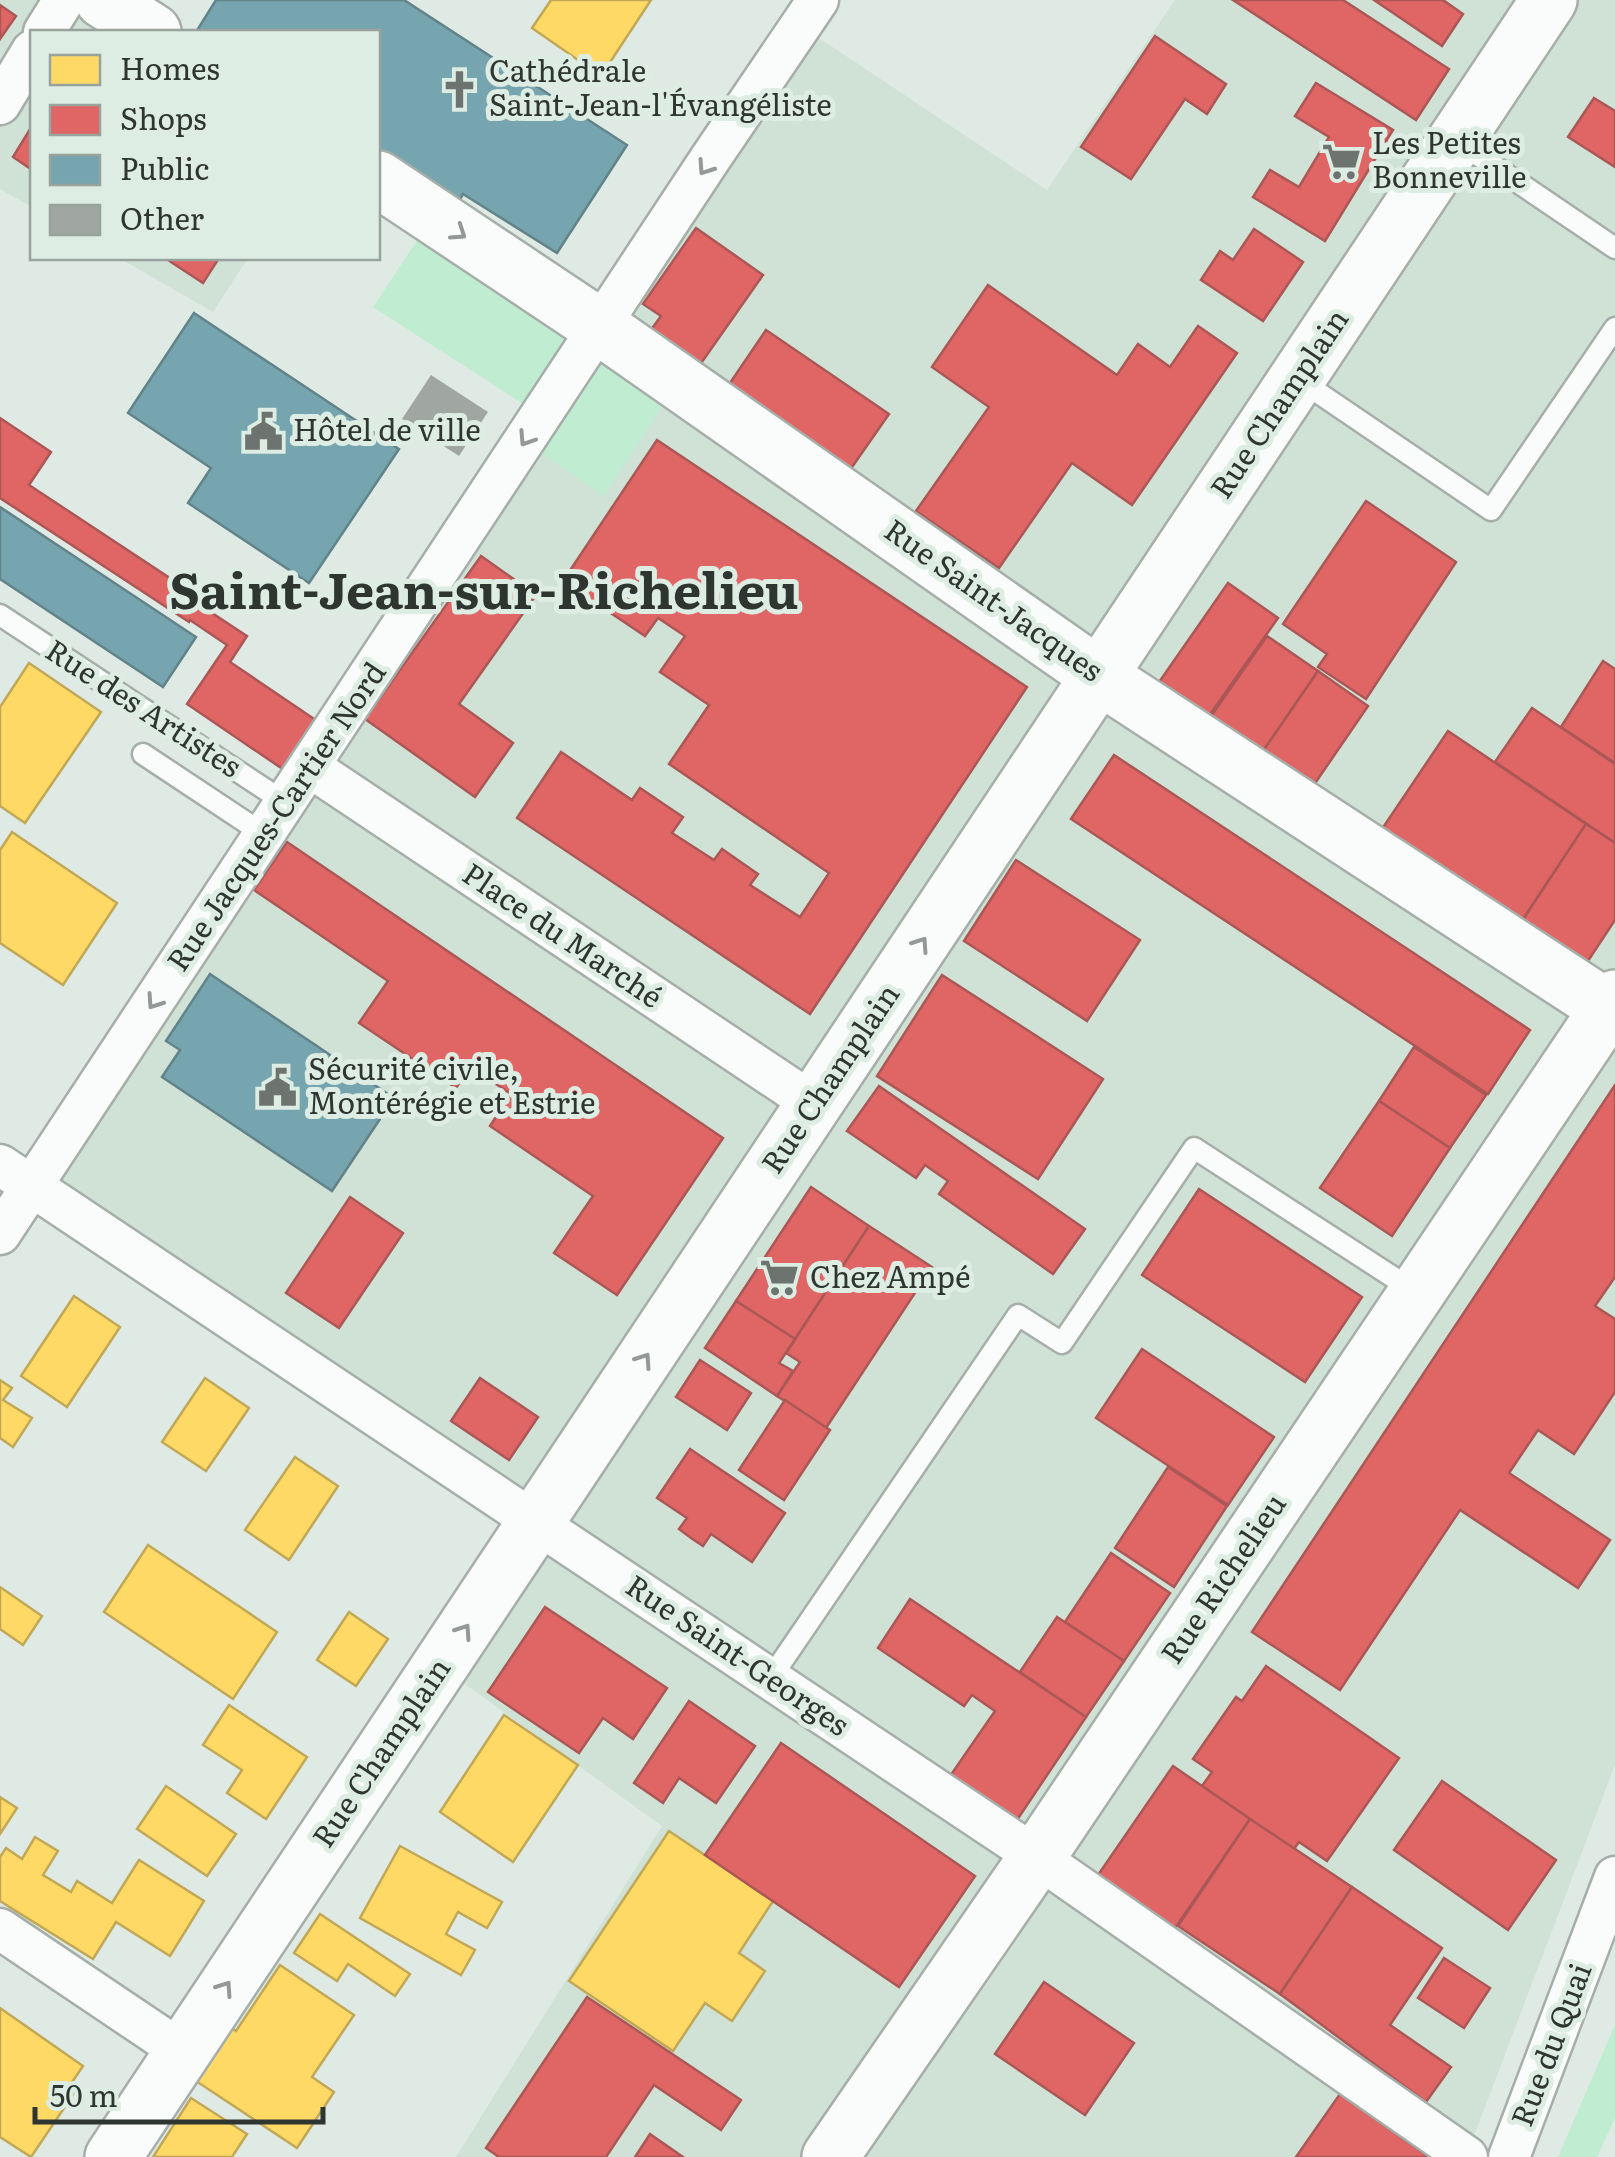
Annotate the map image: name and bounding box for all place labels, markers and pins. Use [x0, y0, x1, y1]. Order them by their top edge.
place label: Cathédrale Saint-Jean-l'Évangéliste [489, 47, 832, 125]
church icon: Cathédrale Saint-Jean-l'Évangéliste [438, 68, 480, 110]
place label: Les Petites Bonneville [1372, 119, 1527, 197]
supermarket icon: Les Petites Bonneville [1321, 140, 1363, 182]
place label: Hôtel de ville [293, 406, 481, 450]
public building icon: Hôtel de ville [242, 410, 284, 452]
place label: Sécurité civile, Montérégie et Estrie [308, 1045, 596, 1123]
public building icon: Sécurité civile, Montérégie et Estrie [257, 1066, 299, 1108]
place label: Chez Ampé [810, 1253, 971, 1297]
supermarket icon: Chez Ampé [759, 1257, 801, 1299]

